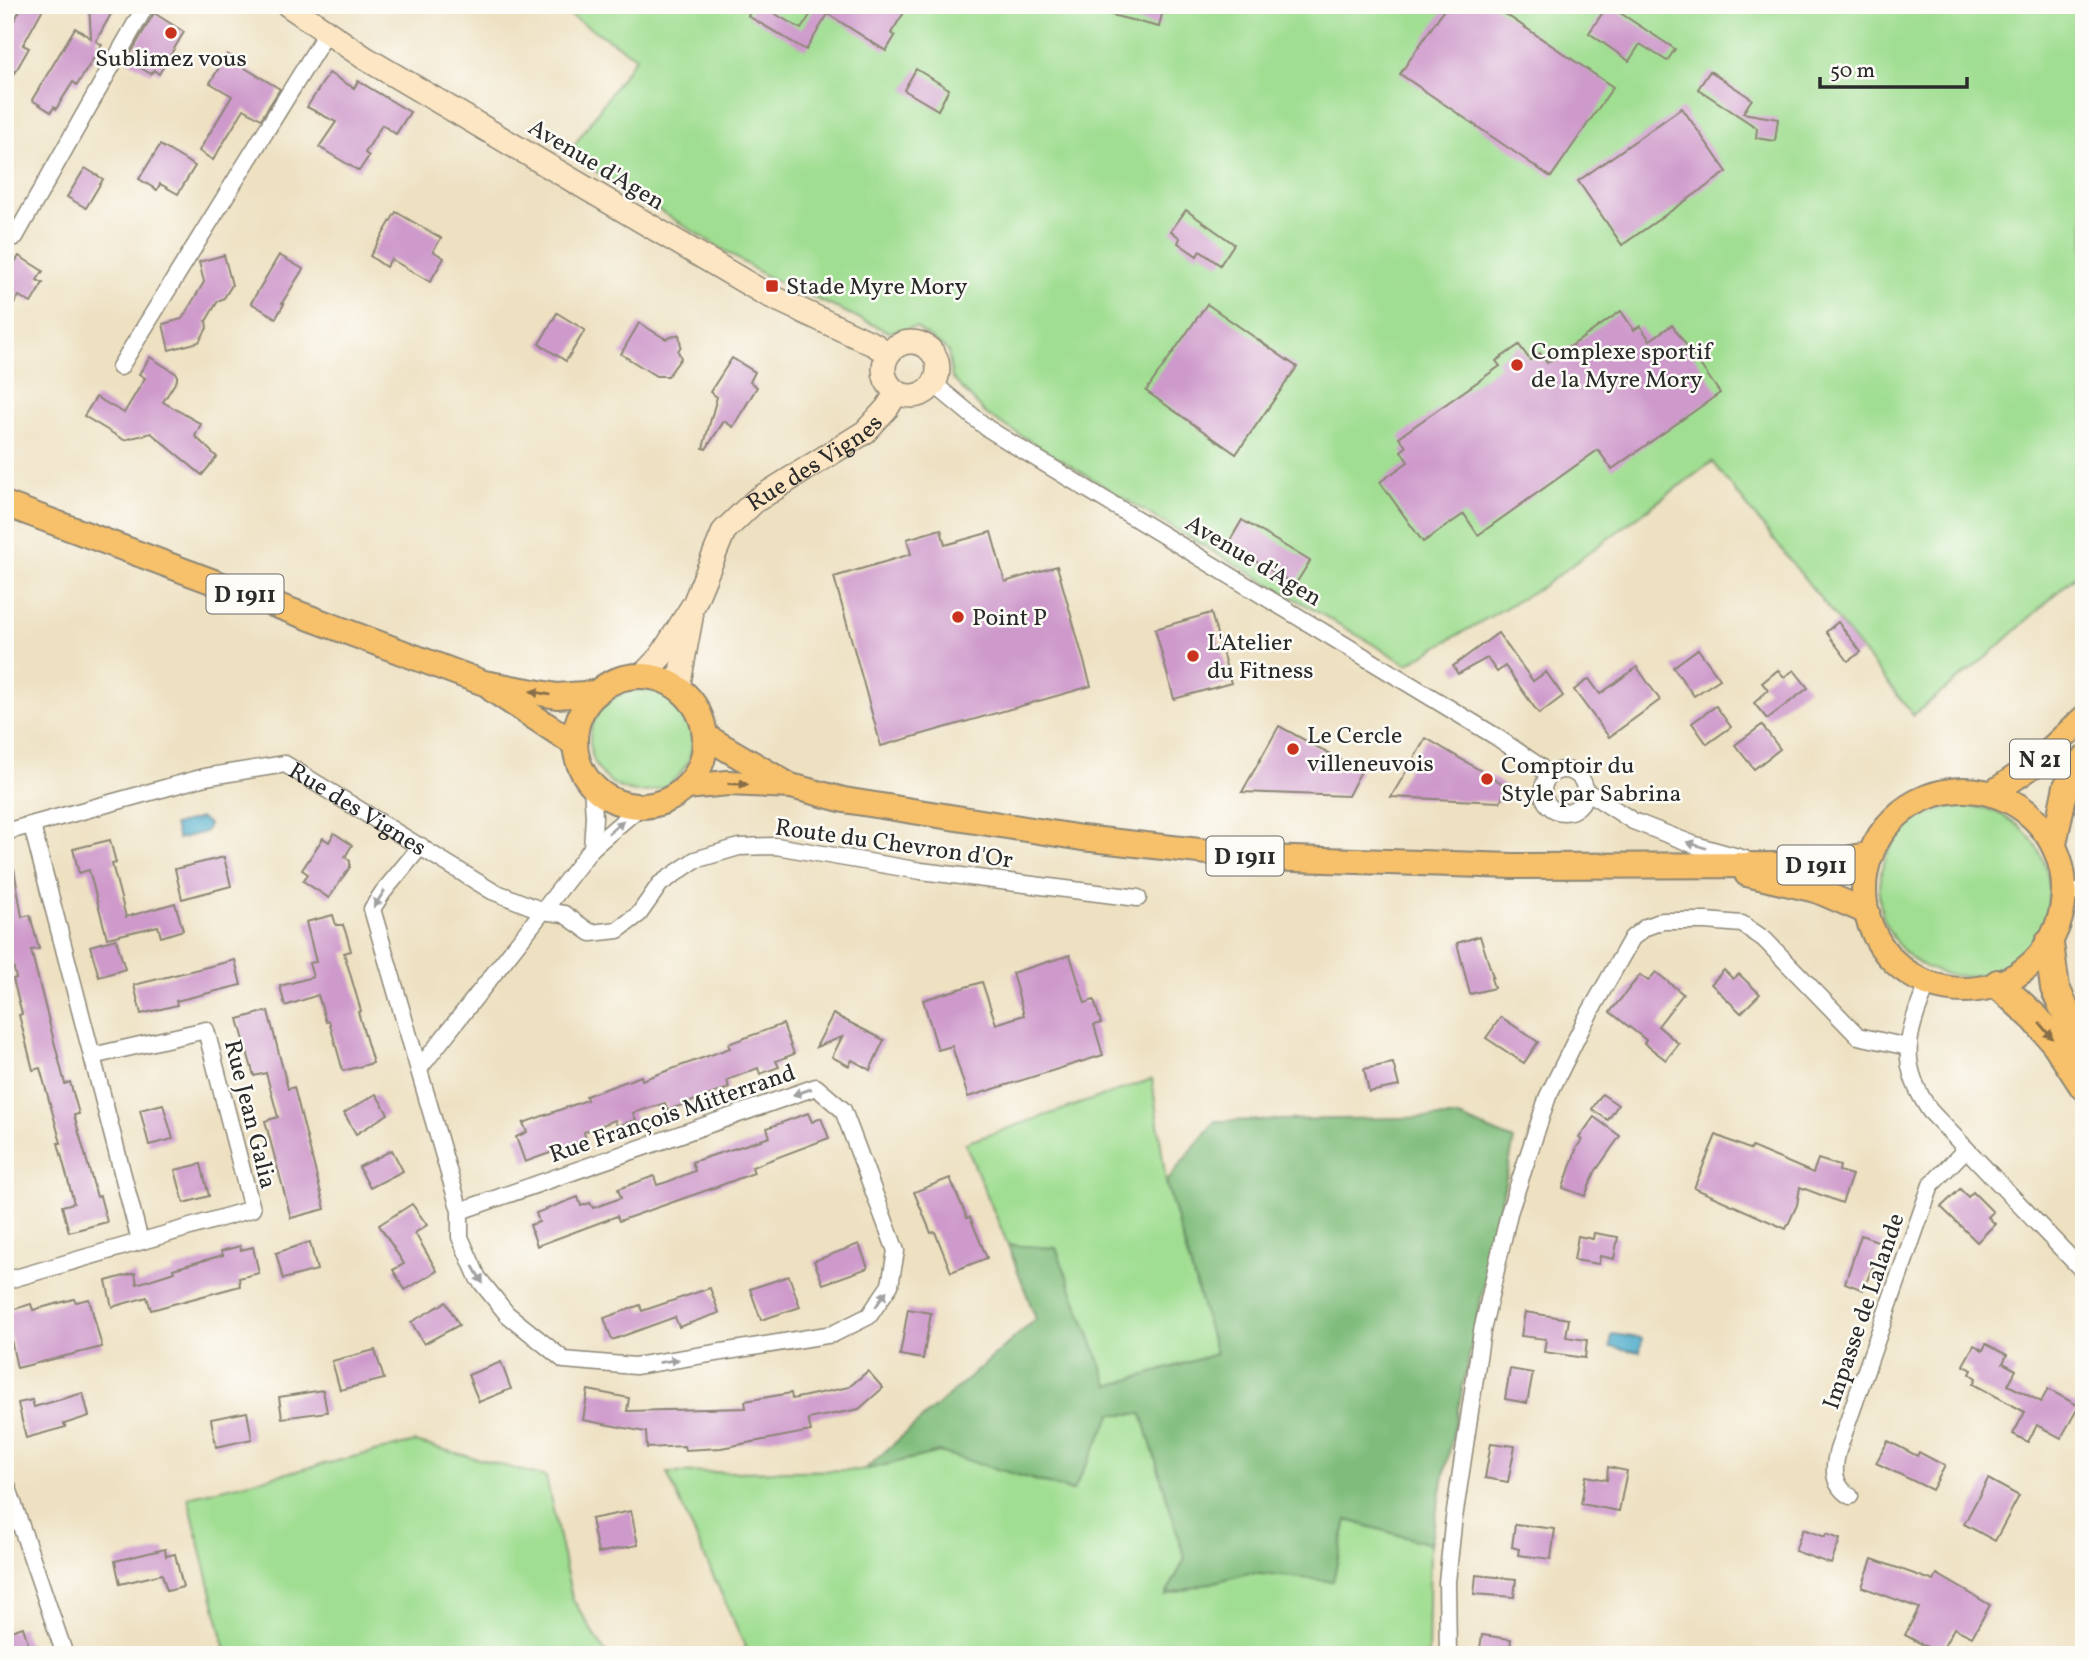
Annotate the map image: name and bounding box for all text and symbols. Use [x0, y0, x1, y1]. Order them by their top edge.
marker: Sublimez vous [163, 25, 179, 41]
place label: Sublimez vous [95, 43, 247, 77]
scale bar [1820, 46, 1966, 90]
text: 50 m [1830, 57, 1875, 86]
street label: Avenue d'Agen [521, 111, 671, 220]
place label: Stade Myre Mory [786, 271, 967, 305]
marker: Stade Myre Mory [764, 278, 780, 294]
place label: Complexe sportif de la Myre Mory [1531, 336, 1714, 398]
marker: Complexe sportif de la Myre Mory [1509, 357, 1525, 373]
street label: Rue des Vignes [741, 408, 892, 521]
street label: Avenue d'Agen [1178, 507, 1328, 616]
road number: D 1911 [206, 574, 284, 614]
place label: Point P [972, 602, 1047, 636]
marker: Point P [950, 609, 966, 625]
place label: L'Atelier du Fitness [1207, 627, 1314, 689]
marker: L'Atelier du Fitness [1185, 648, 1201, 664]
one-way arrow [529, 687, 551, 698]
place label: Le Cercle villeneuvois [1307, 720, 1434, 782]
road number: N 21 [2010, 740, 2070, 778]
marker: Le Cercle villeneuvois [1285, 741, 1301, 757]
place label: Comptoir du Style par Sabrina [1501, 750, 1681, 812]
street label: Rue des Vignes [281, 755, 432, 866]
marker: Comptoir du Style par Sabrina [1479, 771, 1495, 787]
one-way arrow [728, 778, 750, 789]
street label: Route du Chevron d'Or [773, 811, 1015, 879]
one-way arrow [608, 820, 625, 835]
road number: D 1911 [1206, 836, 1284, 876]
one-way arrow [1685, 839, 1706, 849]
road number: D 1911 [1778, 846, 1854, 884]
one-way arrow [373, 890, 386, 909]
one-way arrow [2038, 1022, 2054, 1040]
street label: Rue Jean Galia [214, 1036, 284, 1192]
street label: Rue François Mitterrand [545, 1057, 800, 1173]
one-way arrow [791, 1087, 812, 1098]
street label: Impasse de Lalande [1815, 1209, 1914, 1414]
one-way arrow [472, 1265, 484, 1284]
one-way arrow [874, 1290, 888, 1308]
one-way arrow [658, 1355, 680, 1366]

